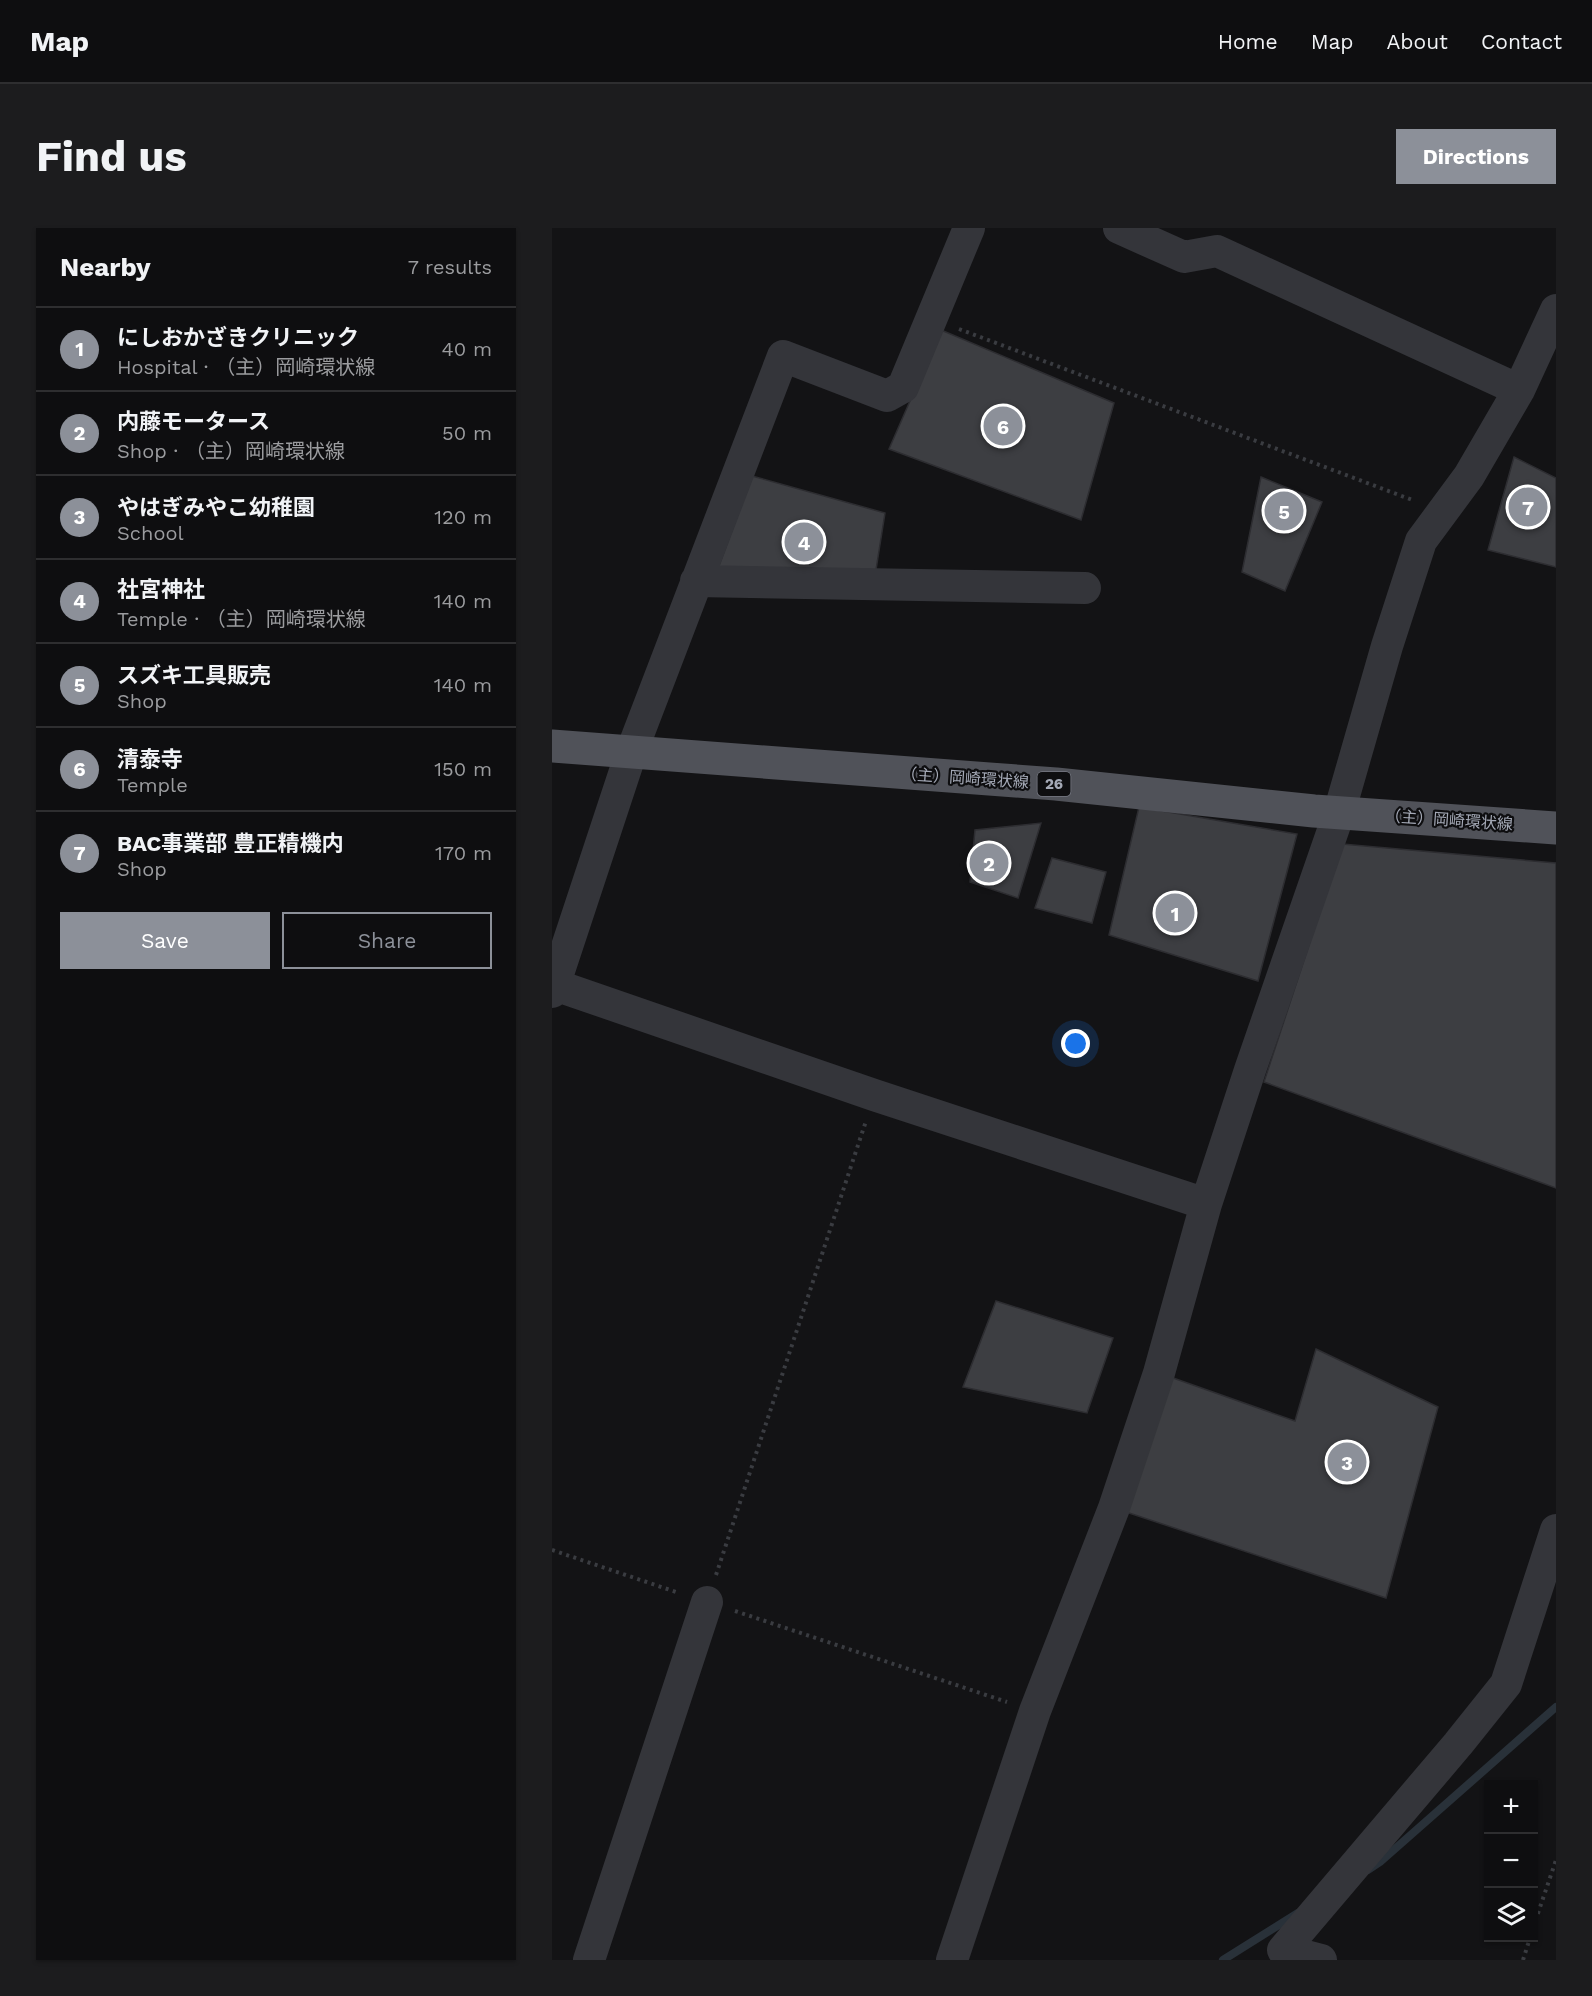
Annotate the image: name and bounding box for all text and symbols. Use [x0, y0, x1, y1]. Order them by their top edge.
text: Map [30, 25, 89, 58]
text: Home [1218, 29, 1278, 54]
text: Map [1311, 29, 1354, 54]
text: About [1387, 29, 1448, 54]
text: Contact [1481, 29, 1562, 54]
button: Directions [1396, 129, 1556, 184]
text: Find us [36, 132, 187, 181]
text: Nearby [60, 252, 151, 282]
text: 7 results [408, 255, 492, 279]
text: にしおかざきクリニック [117, 325, 359, 350]
text: 1 [75, 337, 84, 361]
text: 40 m [441, 337, 492, 361]
text: Hospital · （主）岡崎環状線 [117, 355, 375, 379]
pin: 6 [984, 404, 1022, 448]
text: 内藤モータース [117, 409, 270, 434]
text: 2 [74, 421, 85, 445]
text: 50 m [442, 421, 492, 445]
text: Shop · （主）岡崎環状線 [117, 439, 345, 463]
pin: 7 [1508, 484, 1548, 530]
pin: 5 [1264, 488, 1304, 534]
text: やはぎみやこ幼稚園 [117, 495, 315, 520]
text: 3 [74, 505, 85, 529]
text: 120 m [434, 505, 492, 529]
pin: 4 [784, 520, 824, 564]
text: School [117, 521, 184, 545]
text: 社宮神社 [117, 577, 205, 602]
text: 4 [73, 589, 86, 613]
text: 140 m [434, 589, 492, 613]
text: Temple · （主）岡崎環状線 [117, 607, 366, 631]
text: スズキ工具販売 [117, 663, 271, 688]
text: 5 [74, 673, 85, 697]
text: 140 m [434, 673, 492, 697]
text: Shop [117, 689, 167, 713]
text: 清泰寺 [117, 747, 183, 772]
text: 6 [73, 757, 86, 781]
text: 150 m [434, 757, 492, 781]
street label: （主）岡崎環状線 [900, 764, 1030, 792]
road number: 26 [1038, 772, 1070, 796]
text: Temple [117, 773, 188, 797]
street label: （主）岡崎環状線 [1384, 806, 1514, 834]
text: BAC事業部 豊正精機内 [117, 831, 344, 856]
pin: 2 [970, 840, 1008, 886]
text: 7 [73, 841, 86, 865]
text: 170 m [435, 841, 492, 865]
text: Shop [117, 857, 167, 881]
pin: 1 [1156, 890, 1194, 936]
button: Save [60, 912, 270, 969]
button: Share [282, 912, 492, 969]
your location [1061, 1029, 1090, 1058]
pin: 3 [1328, 1440, 1366, 1484]
map controls [1484, 1780, 1538, 1942]
button: + [1484, 1780, 1538, 1834]
button: − [1484, 1834, 1538, 1888]
button: layers [1484, 1888, 1538, 1942]

